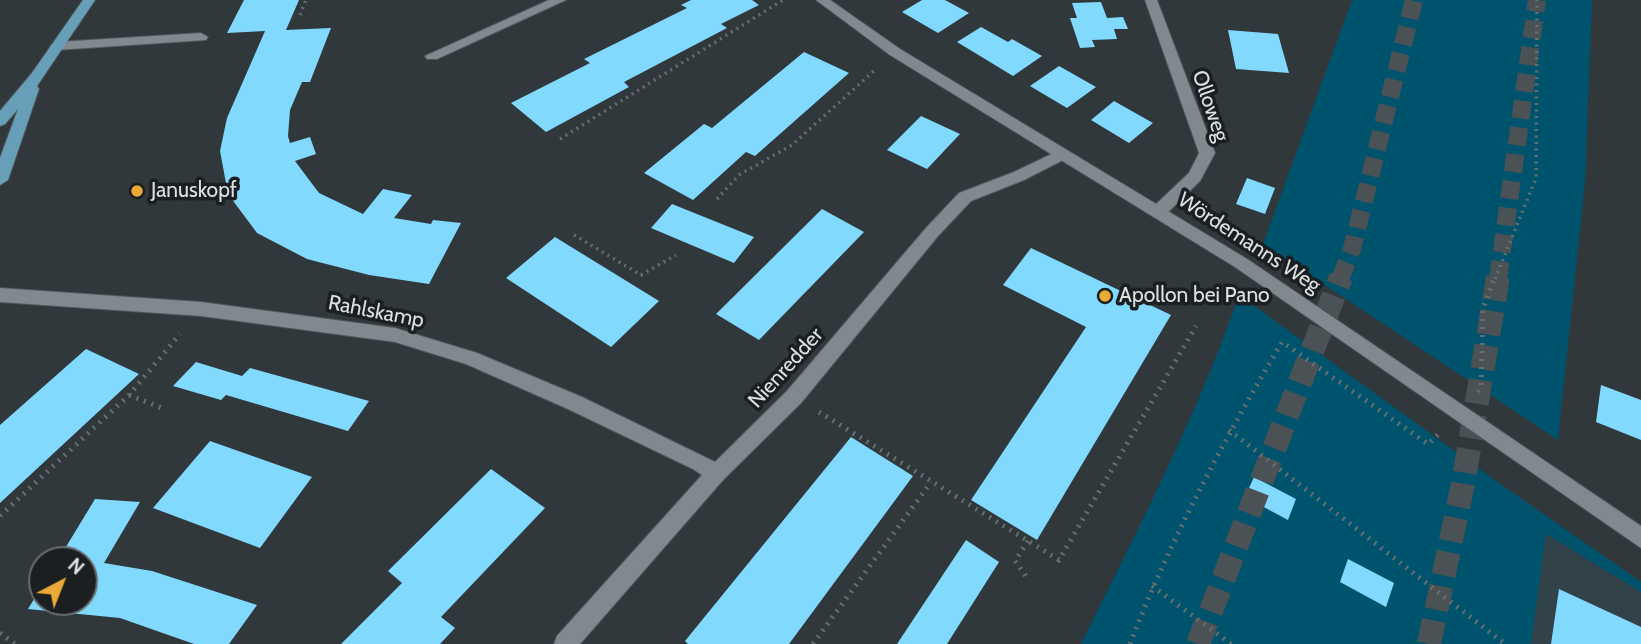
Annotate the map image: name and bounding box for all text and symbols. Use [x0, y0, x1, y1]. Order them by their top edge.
street label: Olloweg [1186, 67, 1234, 145]
place label: Januskopf [151, 178, 237, 204]
marker: Januskopf [129, 183, 145, 199]
street label: Wördemanns Weg [1173, 187, 1325, 299]
place label: Apollon bei Pano [1119, 283, 1270, 309]
marker: Apollon bei Pano [1097, 288, 1113, 304]
street label: Rahlskamp [326, 290, 426, 334]
street label: Nienredder [743, 323, 829, 413]
north arrow [28, 546, 98, 616]
text: N [63, 553, 89, 580]

